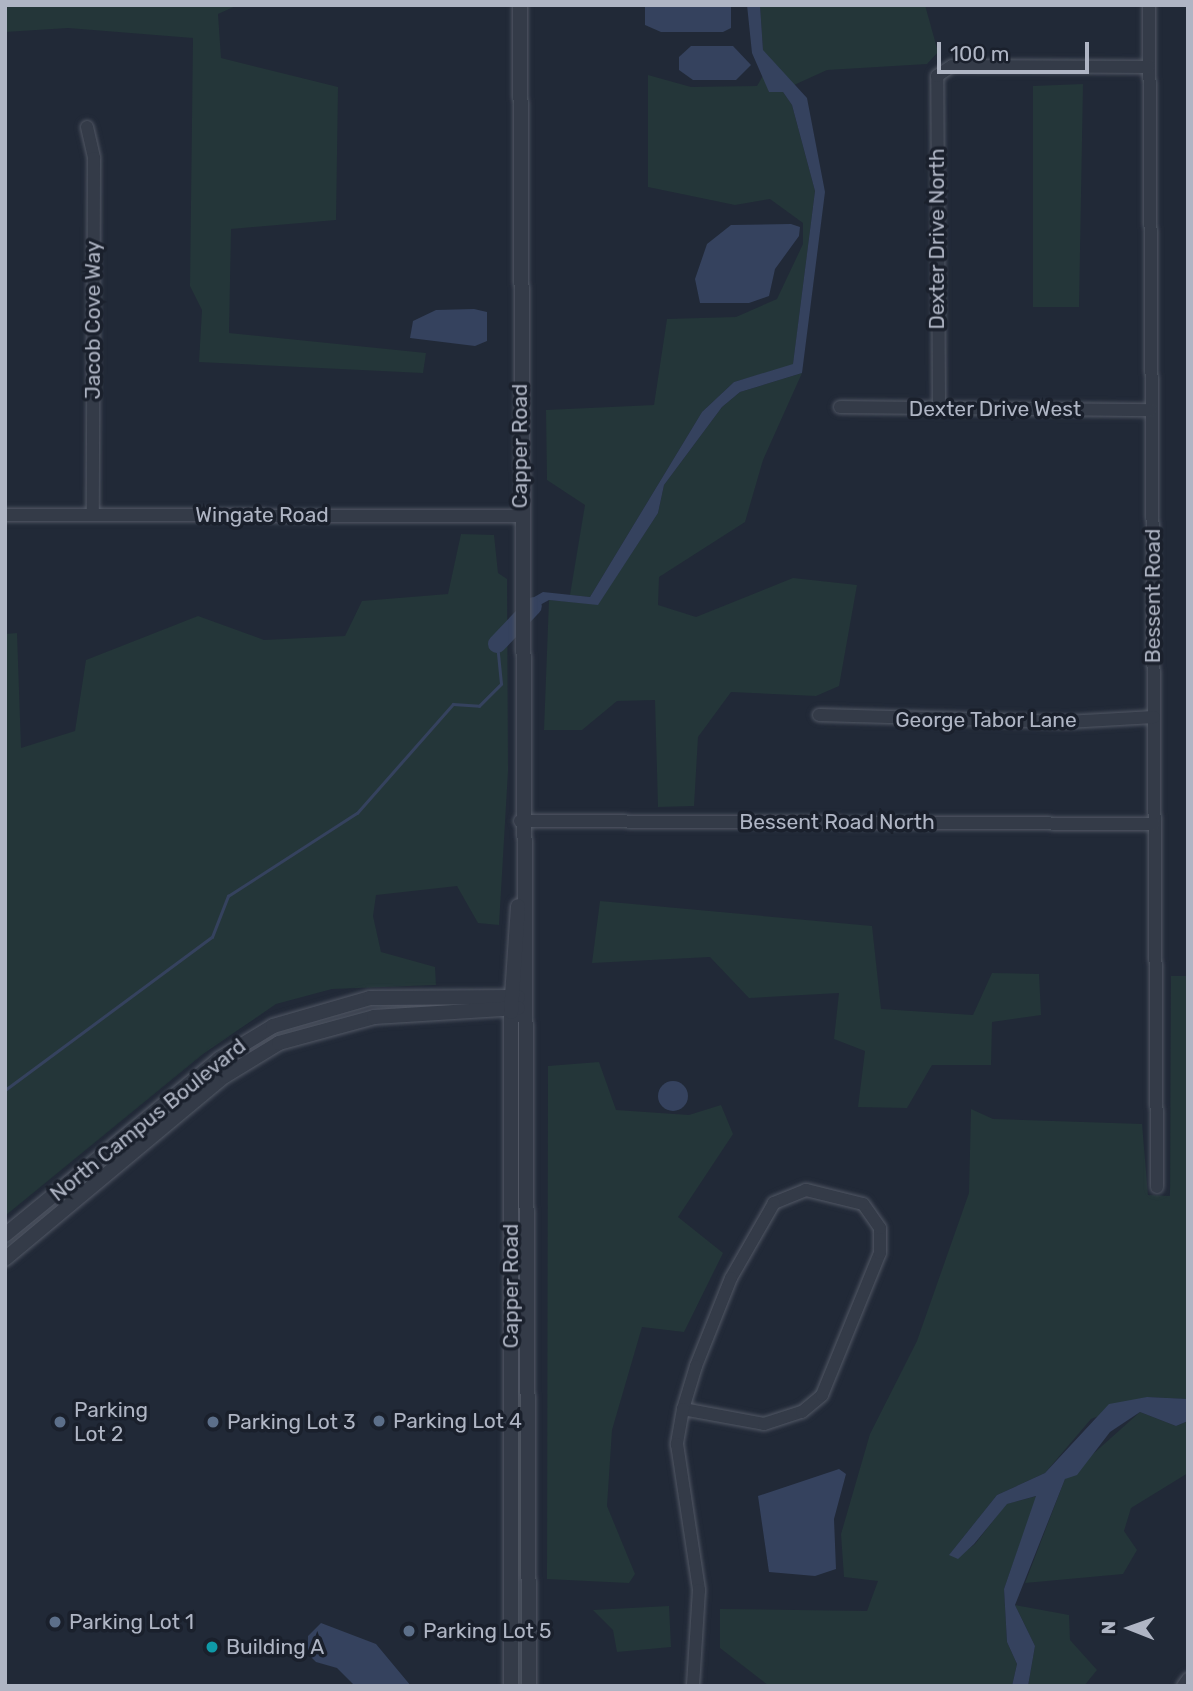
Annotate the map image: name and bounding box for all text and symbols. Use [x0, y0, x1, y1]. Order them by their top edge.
scale bar [941, 28, 1093, 72]
text: 100 m [950, 41, 1009, 66]
street label: Dexter Drive North [924, 148, 950, 330]
street label: Jacob Cove Way [80, 240, 106, 400]
street label: Capper Road [507, 383, 533, 509]
street label: Dexter Drive West [908, 396, 1082, 422]
street label: Wingate Road [195, 502, 329, 528]
street label: Bessent Road [1140, 529, 1166, 663]
street label: George Tabor Lane [895, 707, 1077, 733]
street label: Bessent Road North [739, 809, 935, 835]
street label: North Campus Boulevard [45, 1033, 251, 1207]
street label: Capper Road [498, 1223, 524, 1349]
place label: Parking Lot 2 [74, 1397, 148, 1447]
place label: Parking Lot 4 [393, 1408, 522, 1434]
place label: Parking Lot 3 [227, 1409, 356, 1435]
marker: Parking Lot 4 [371, 1413, 387, 1429]
marker: Parking Lot 2 [52, 1414, 68, 1430]
marker: Parking Lot 3 [205, 1414, 221, 1430]
north arrow [1095, 1593, 1165, 1663]
place label: Parking Lot 1 [69, 1609, 194, 1635]
marker: Parking Lot 1 [47, 1614, 63, 1630]
place label: Parking Lot 5 [423, 1618, 552, 1644]
text: N [1097, 1621, 1120, 1635]
marker: Parking Lot 5 [401, 1623, 417, 1639]
place label: Building A [226, 1634, 325, 1660]
marker: Building A [204, 1639, 220, 1655]

